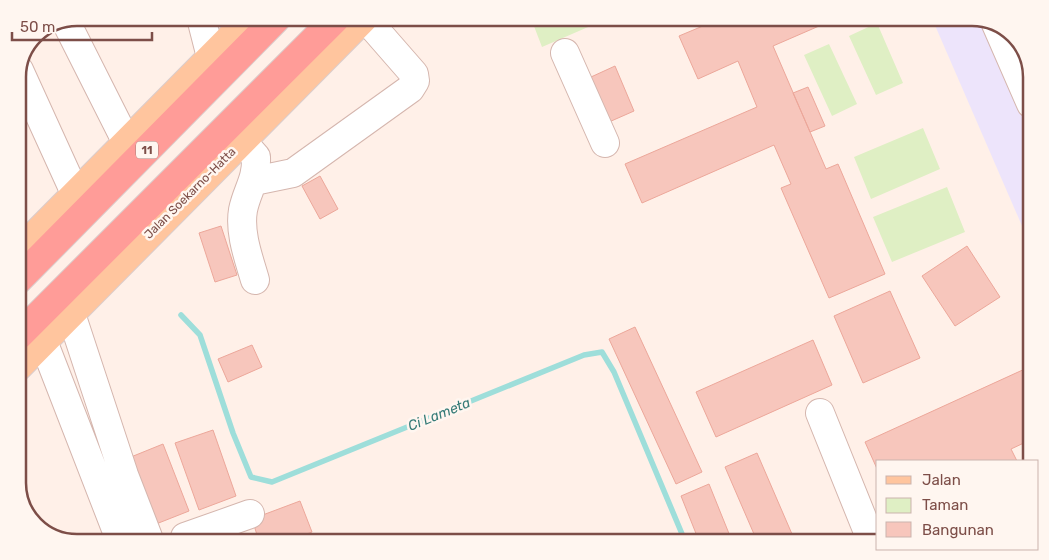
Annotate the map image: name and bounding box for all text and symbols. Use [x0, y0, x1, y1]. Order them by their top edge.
scale bar [12, 10, 152, 42]
text: 50 m [20, 18, 55, 36]
road number: 11 [136, 142, 158, 158]
street label: Jalan Soekarno-Hatta [141, 144, 239, 242]
water label: Ci Lameta [405, 394, 473, 435]
legend [876, 460, 1039, 550]
text: Jalan [922, 471, 961, 489]
text: Taman [922, 496, 968, 514]
text: Bangunan [922, 521, 994, 539]

